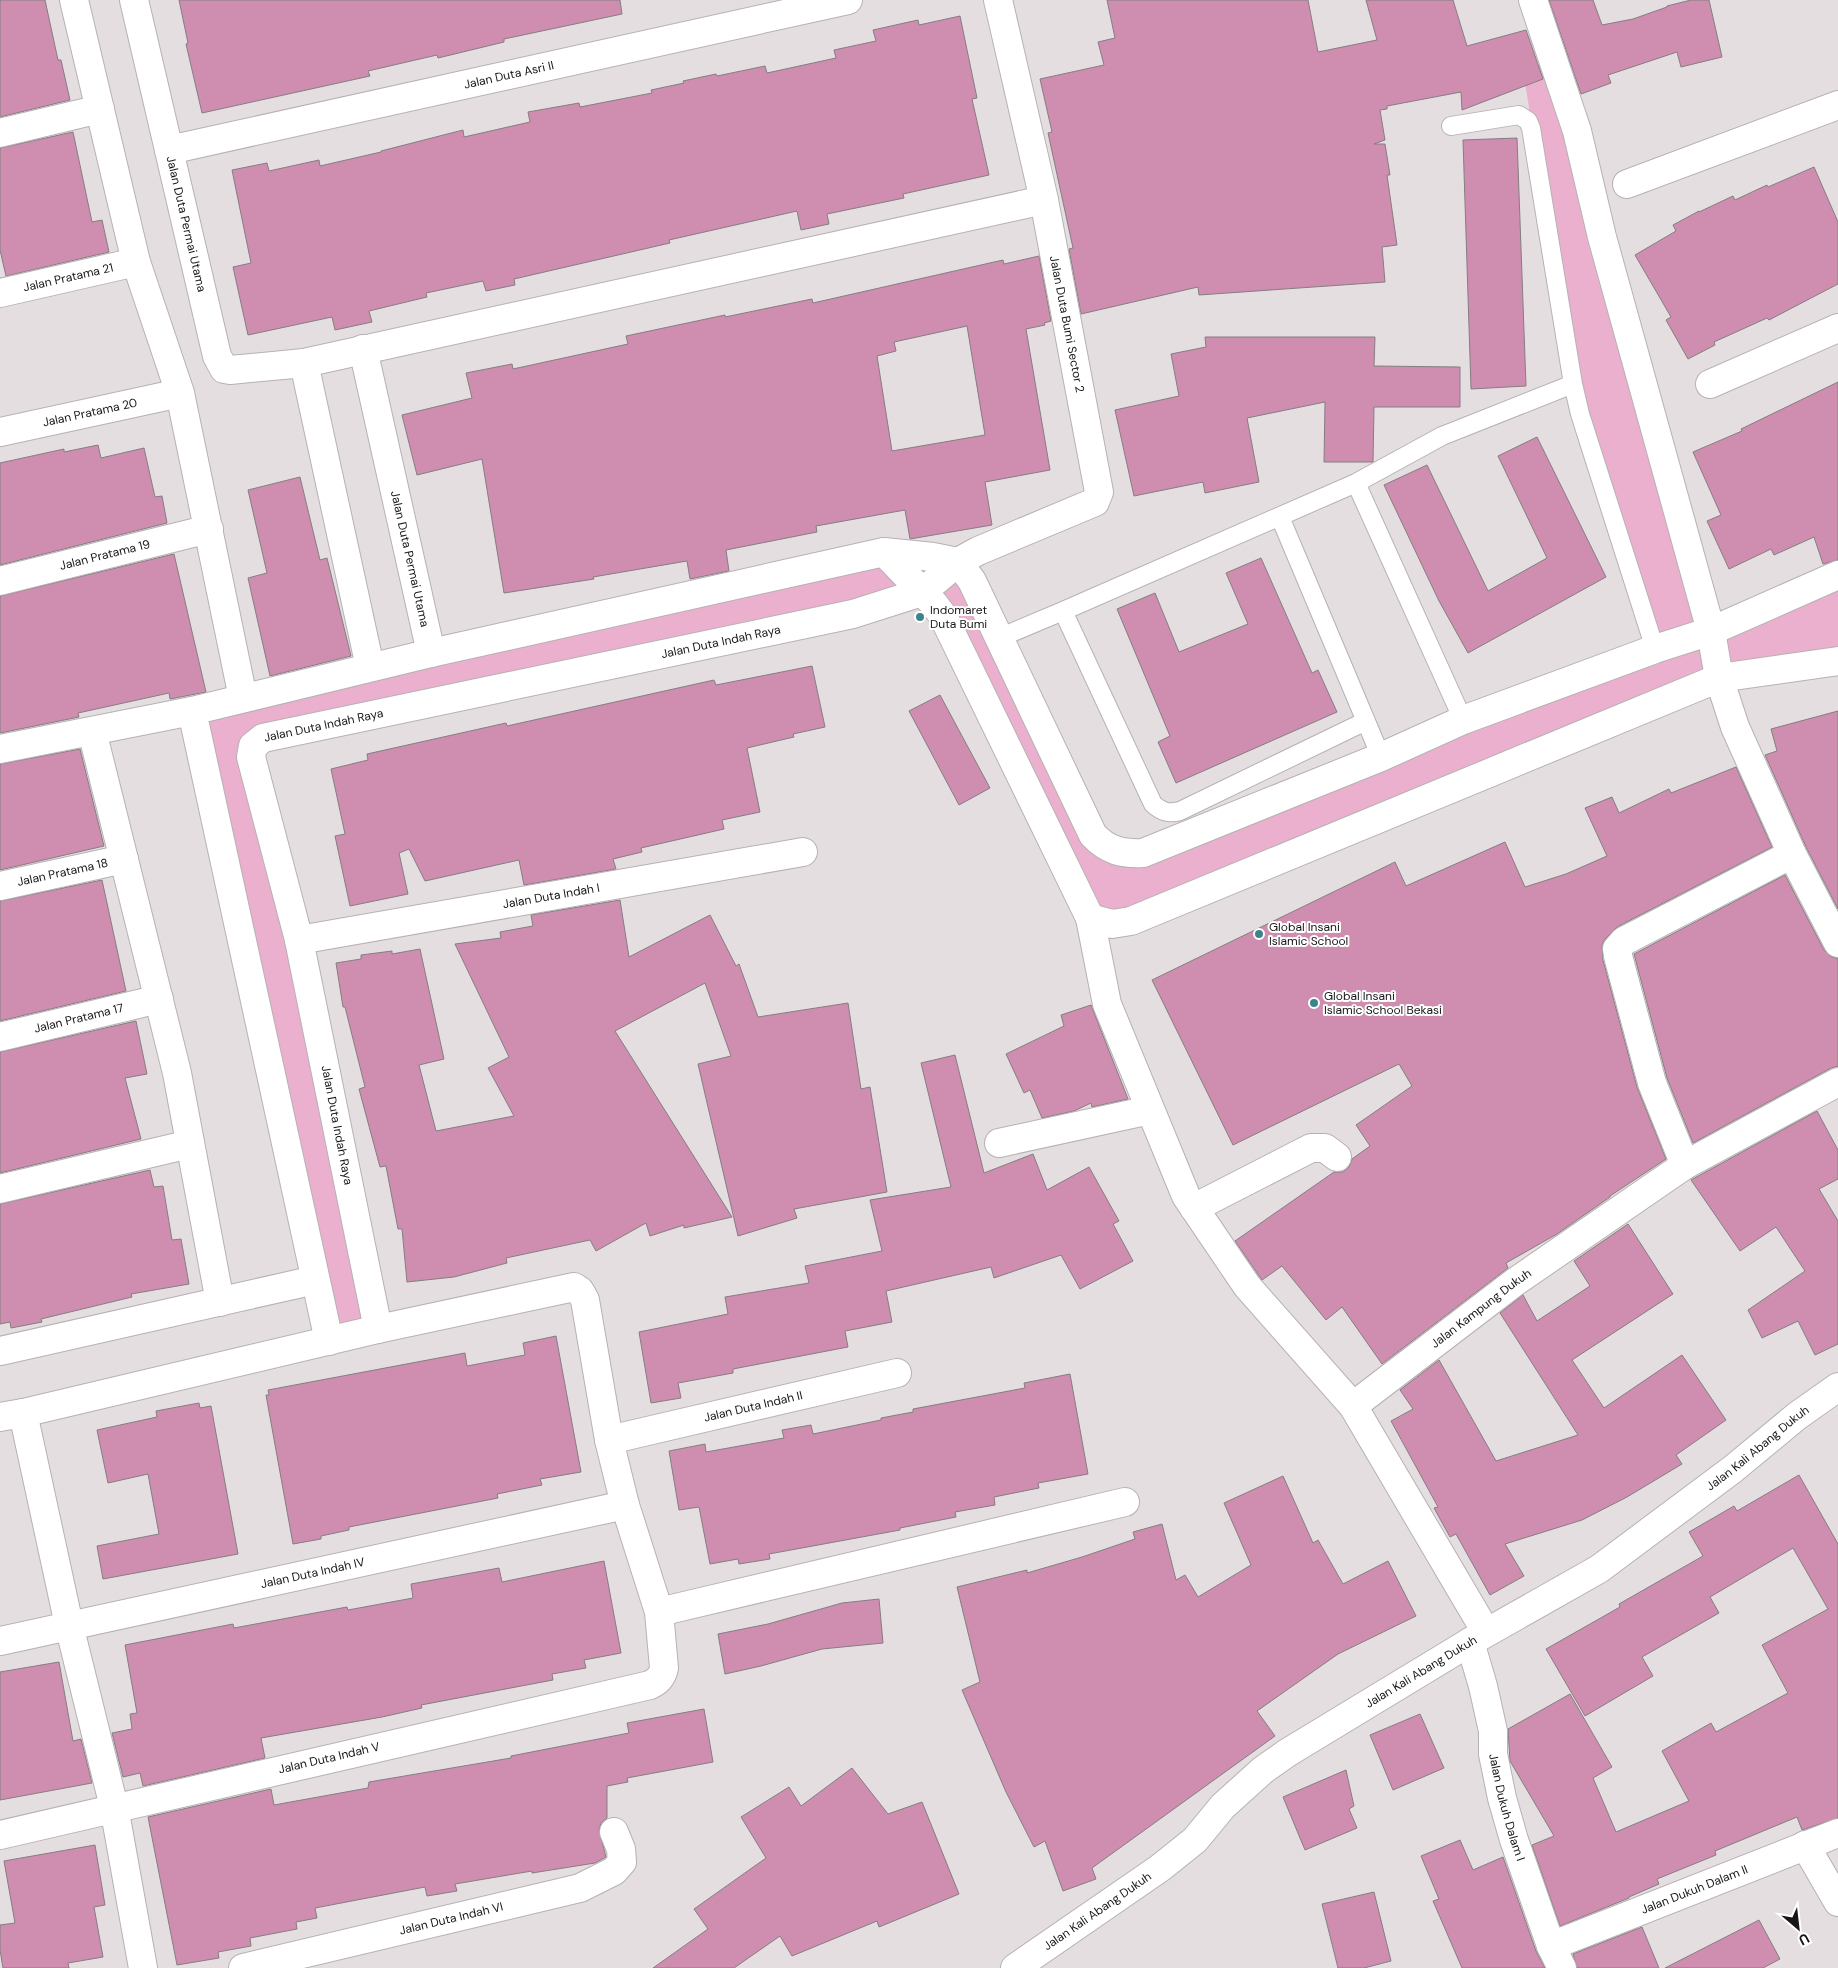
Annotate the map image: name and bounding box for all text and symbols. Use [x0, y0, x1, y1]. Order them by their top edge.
street label: Jalan Duta Asri II [462, 57, 555, 93]
street label: Jalan Duta Permai Utama [163, 154, 210, 294]
street label: Jalan Duta Bumi Sector 2 [1046, 254, 1088, 394]
street label: Jalan Pratama 21 [22, 259, 115, 295]
street label: Jalan Pratama 20 [41, 394, 139, 431]
street label: Jalan Duta Permai Utama [387, 489, 433, 628]
street label: Jalan Pratama 19 [58, 536, 152, 574]
place label: Indomaret Duta Bumi [930, 602, 987, 632]
marker: Indomaret Duta Bumi [914, 611, 926, 623]
street label: Jalan Duta Indah Raya [660, 621, 782, 662]
street label: Jalan Duta Indah Raya [262, 705, 385, 746]
street label: Jalan Pratama 18 [16, 855, 109, 890]
street label: Jalan Duta Indah I [501, 880, 601, 912]
place label: Global Insani Islamic School [1269, 919, 1348, 949]
marker: Global Insani Islamic School [1253, 928, 1265, 940]
place label: Global Insani Islamic School Bekasi [1324, 988, 1442, 1018]
marker: Global Insani Islamic School Bekasi [1308, 997, 1320, 1009]
street label: Jalan Pratama 17 [32, 1000, 125, 1037]
street label: Jalan Duta Indah Raya [318, 1064, 356, 1186]
street label: Jalan Kampung Dukuh [1428, 1265, 1534, 1352]
street label: Jalan Duta Indah II [702, 1387, 804, 1426]
street label: Jalan Kali Abang Dukuh [1703, 1402, 1812, 1494]
street label: Jalan Duta Indah IV [259, 1554, 366, 1592]
street label: Jalan Kali Abang Dukuh [1362, 1632, 1480, 1712]
street label: Jalan Duta Indah V [277, 1739, 381, 1777]
street label: Jalan Dukuh Dalam I [1485, 1752, 1529, 1863]
street label: Jalan Dukuh Dalam II [1638, 1861, 1750, 1918]
street label: Jalan Kali Abang Dukuh [1040, 1868, 1155, 1954]
street label: Jalan Duta Indah VI [398, 1899, 505, 1939]
north arrow [1773, 1903, 1823, 1953]
text: U [1796, 1929, 1813, 1950]

